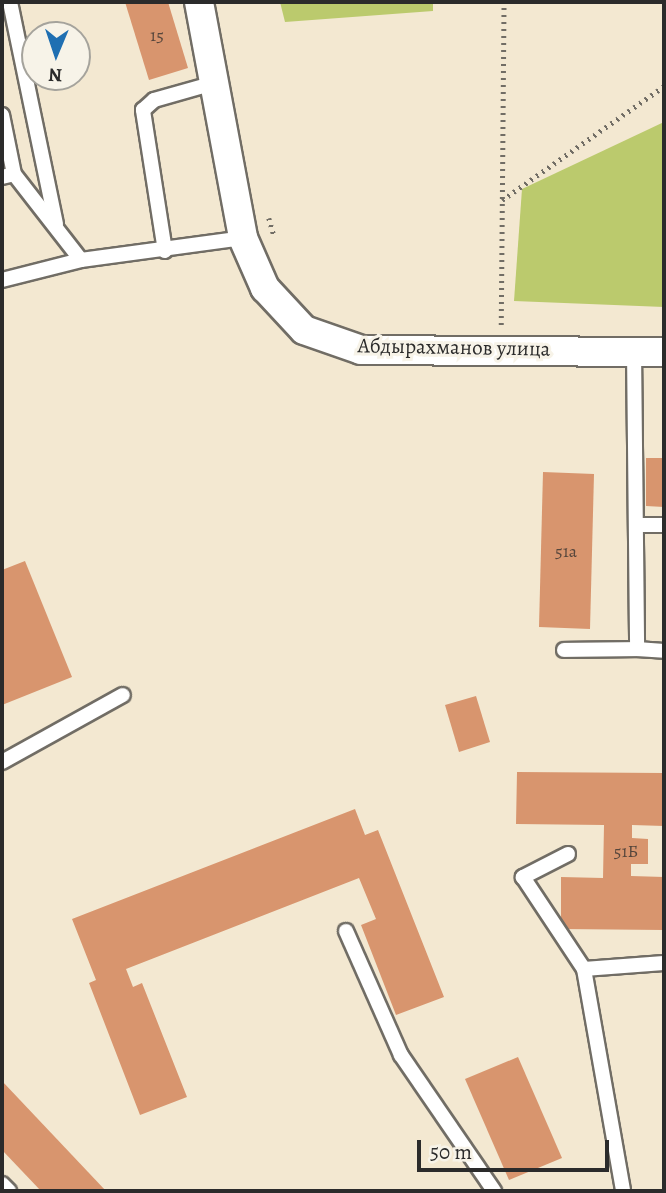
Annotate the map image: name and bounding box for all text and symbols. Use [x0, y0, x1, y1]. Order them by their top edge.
north arrow [21, 21, 91, 91]
house number: 15 [150, 24, 164, 46]
text: N [48, 62, 63, 88]
street label: Абдырахманов улица [357, 333, 551, 361]
house number: 51а [555, 540, 577, 562]
house number: 51Б [614, 840, 638, 862]
scale bar [421, 1126, 614, 1170]
text: 50 m [430, 1138, 472, 1166]

